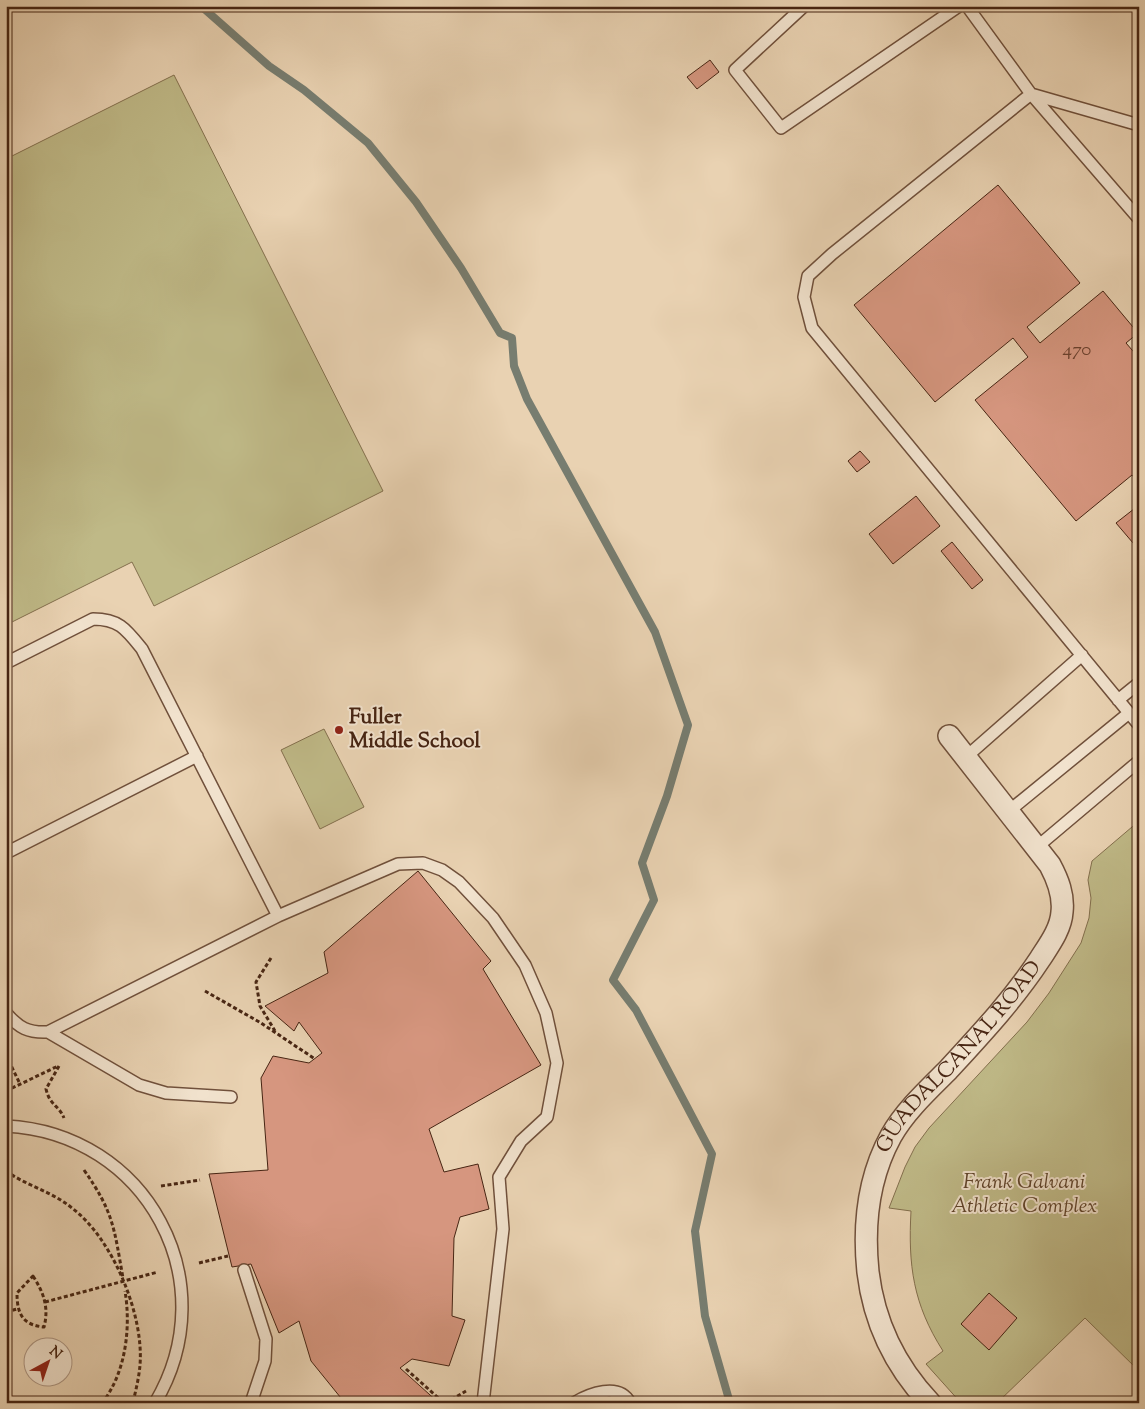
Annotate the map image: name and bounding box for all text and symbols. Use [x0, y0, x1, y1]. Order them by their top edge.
house number: 470 [1063, 337, 1091, 364]
place label: Fuller Middle School [349, 703, 480, 757]
marker: Fuller Middle School [333, 724, 345, 736]
street label: GUADALCANAL ROAD [870, 955, 1049, 1158]
park label: Frank Galvani Athletic Complex [951, 1168, 1097, 1222]
north arrow [22, 1336, 72, 1386]
text: N [44, 1342, 66, 1365]

